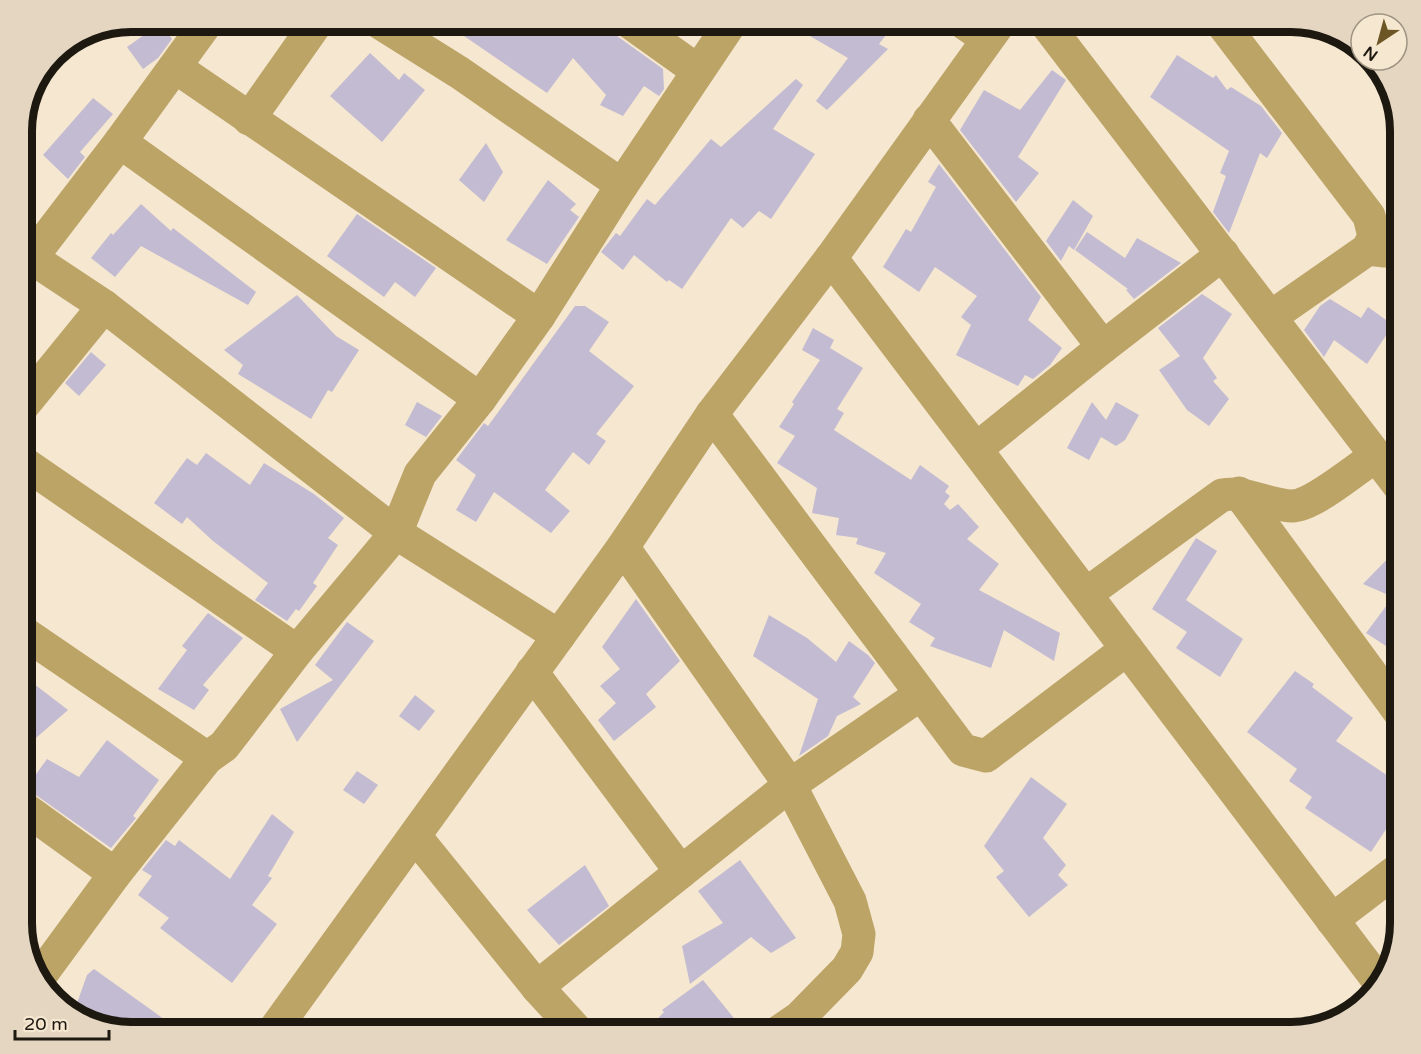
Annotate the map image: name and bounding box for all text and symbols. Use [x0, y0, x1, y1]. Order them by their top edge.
north arrow [1349, 12, 1409, 72]
text: N [1360, 41, 1382, 65]
scale bar [15, 1003, 110, 1041]
text: 20 m [24, 1013, 68, 1035]

